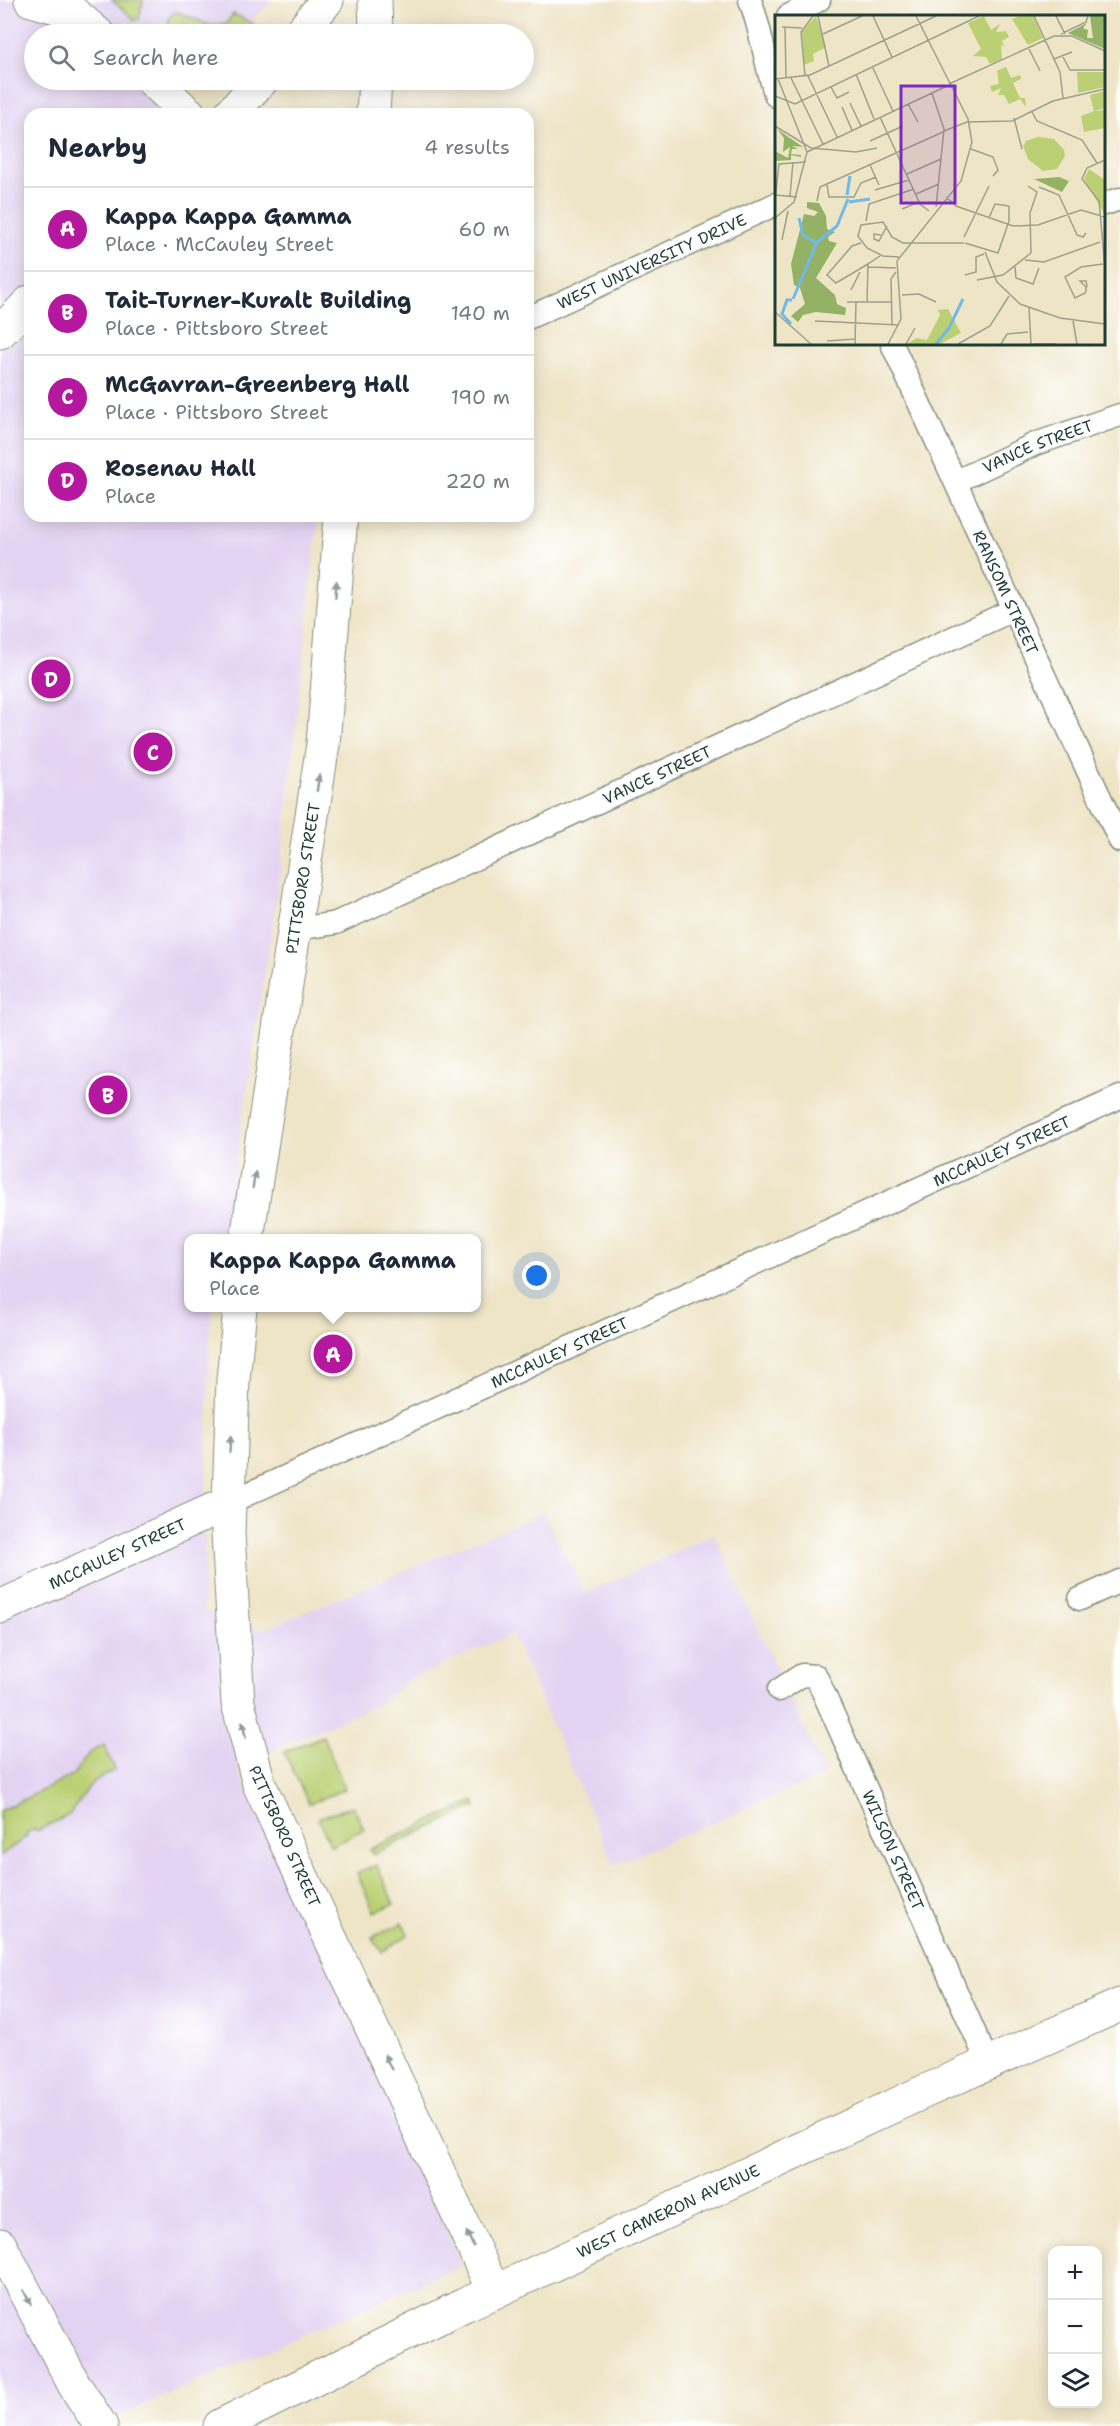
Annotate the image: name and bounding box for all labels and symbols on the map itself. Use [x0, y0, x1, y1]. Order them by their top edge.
inset map [775, 15, 1105, 345]
street label: WEST UNIVERSITY DRIVE [554, 209, 750, 314]
street label: VANCE STREET [979, 415, 1096, 478]
street label: RANSOM STREET [968, 527, 1043, 658]
one-way arrow [331, 579, 340, 598]
pin: D [32, 656, 70, 702]
pin: C [134, 730, 172, 774]
street label: VANCE STREET [599, 741, 715, 809]
one-way arrow [313, 773, 322, 792]
street label: PITTSBORO STREET [281, 801, 325, 955]
pin: B [88, 1072, 128, 1118]
street label: MCCAULEY STREET [930, 1111, 1074, 1192]
one-way arrow [250, 1171, 259, 1190]
your location [522, 1261, 551, 1290]
street label: MCCAULEY STREET [488, 1312, 632, 1393]
pin: A [314, 1332, 352, 1376]
one-way arrow [226, 1435, 235, 1454]
street label: MCCAULEY STREET [46, 1513, 190, 1594]
one-way arrow [239, 1720, 248, 1739]
street label: PITTSBORO STREET [244, 1762, 325, 1910]
street label: WILSON STREET [857, 1787, 929, 1914]
one-way arrow [383, 2054, 392, 2071]
street label: WEST CAMERON AVENUE [573, 2160, 763, 2263]
one-way arrow [465, 2231, 474, 2248]
one-way arrow [22, 2289, 32, 2306]

